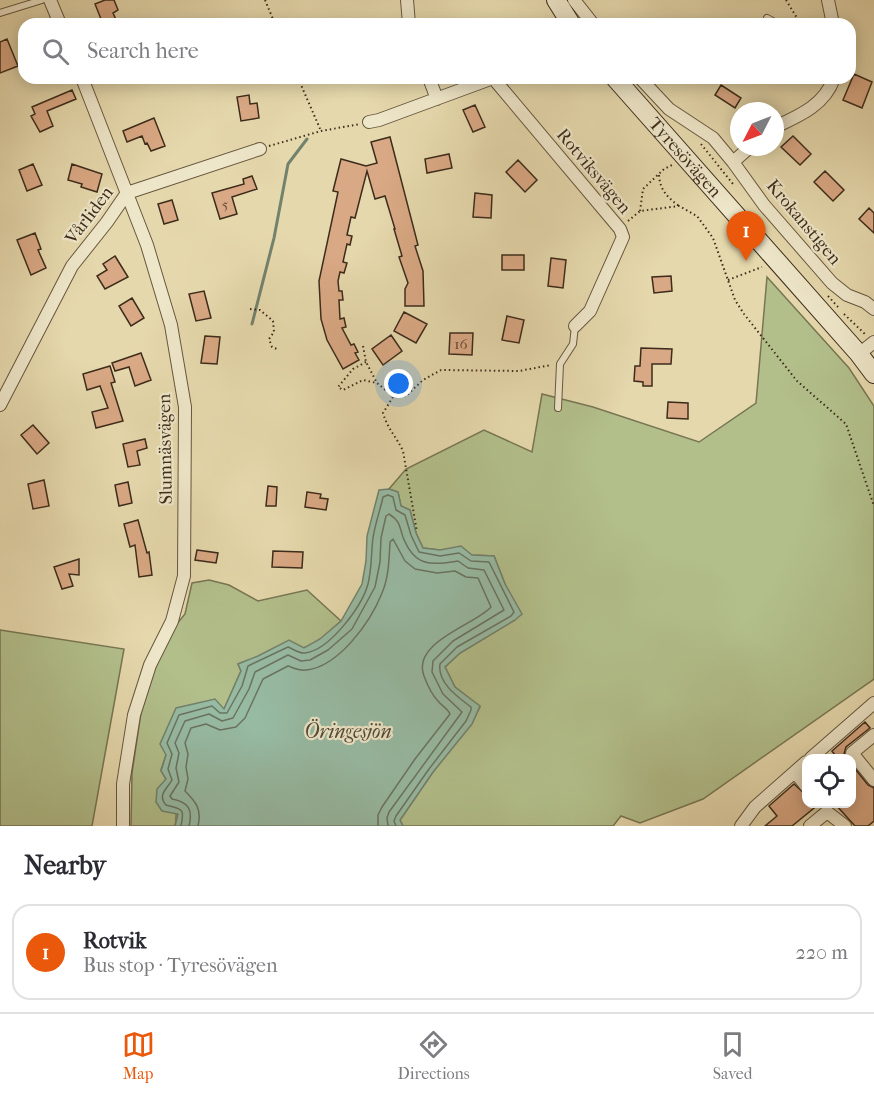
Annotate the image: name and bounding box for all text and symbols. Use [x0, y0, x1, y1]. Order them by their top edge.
search box [18, 18, 856, 84]
icon: search [39, 35, 72, 68]
text: Search here [87, 38, 199, 64]
north arrow [730, 102, 784, 156]
street label: Tyresövägen [644, 114, 726, 202]
street label: Rotviksvägen [552, 124, 636, 219]
street label: Krokanstigen [762, 175, 846, 270]
street label: Vårliden [60, 182, 118, 249]
house number: 5 [222, 195, 228, 213]
pin: 1 [726, 212, 766, 261]
house number: 16 [454, 335, 469, 353]
your location [384, 369, 413, 398]
street label: Slumnäsvägen [154, 393, 177, 505]
water label: Öringesjön [304, 719, 392, 743]
map controls [802, 754, 856, 808]
button: locate [802, 754, 856, 808]
text: Nearby [24, 850, 106, 881]
text: Rotvik [83, 928, 146, 954]
text: 1 [42, 941, 49, 964]
text: 220 m [795, 941, 848, 964]
text: Bus stop · Tyresövägen [83, 954, 278, 977]
tab: Map [122, 1028, 155, 1083]
tab: Directions [398, 1028, 470, 1083]
tab: Saved [713, 1028, 752, 1083]

